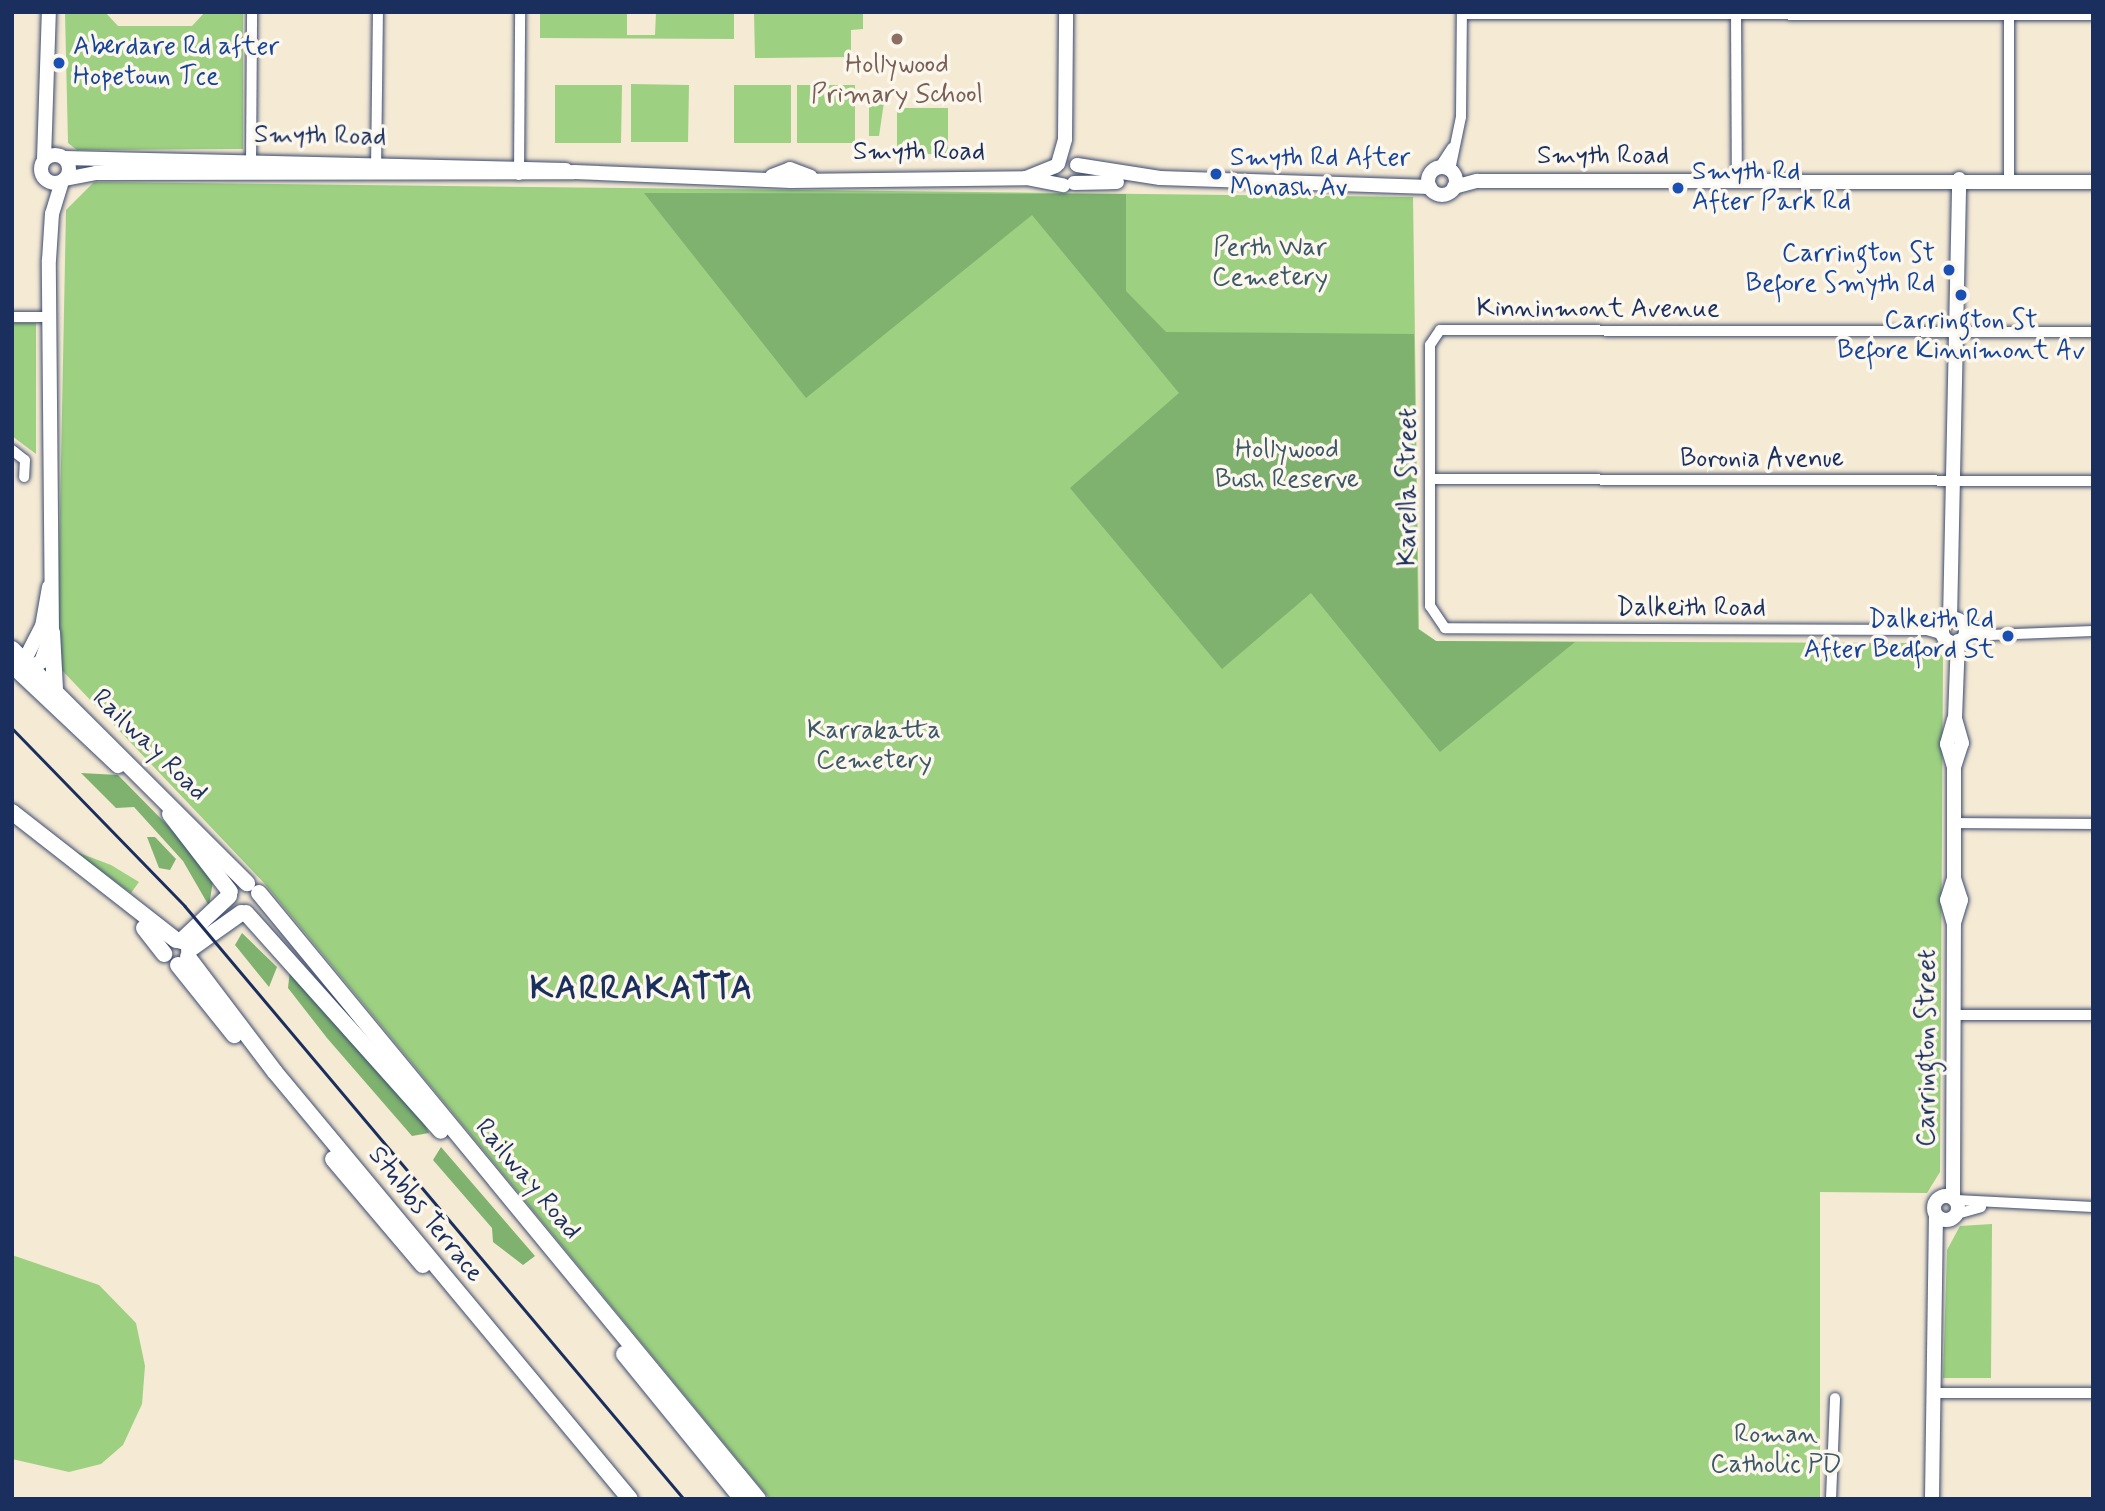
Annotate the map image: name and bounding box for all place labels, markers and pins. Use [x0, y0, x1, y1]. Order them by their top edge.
marker: Hollywood Primary School [889, 31, 905, 47]
place label: Aberdare Rd after Hopetoun Tce [73, 32, 276, 94]
place label: Hollywood Primary School [811, 50, 983, 112]
marker: Aberdare Rd after Hopetoun Tce [51, 55, 67, 71]
place label: Smyth Rd After Monash Av [1230, 143, 1407, 204]
place label: Smyth Rd After Park Rd [1692, 157, 1848, 218]
marker: Smyth Rd After Monash Av [1208, 166, 1224, 182]
marker: Smyth Rd After Park Rd [1670, 180, 1686, 196]
place label: Carrington St Before Smyth Rd [1748, 239, 1935, 300]
marker: Carrington St Before Smyth Rd [1941, 262, 1957, 278]
marker: Carrington St Before Kinnimont Av [1953, 287, 1969, 303]
place label: Carrington St Before Kinnimont Av [1843, 306, 2079, 368]
place label: Dalkeith Rd After Bedford St [1809, 605, 1994, 666]
marker: Dalkeith Rd After Bedford St [2000, 628, 2016, 644]

